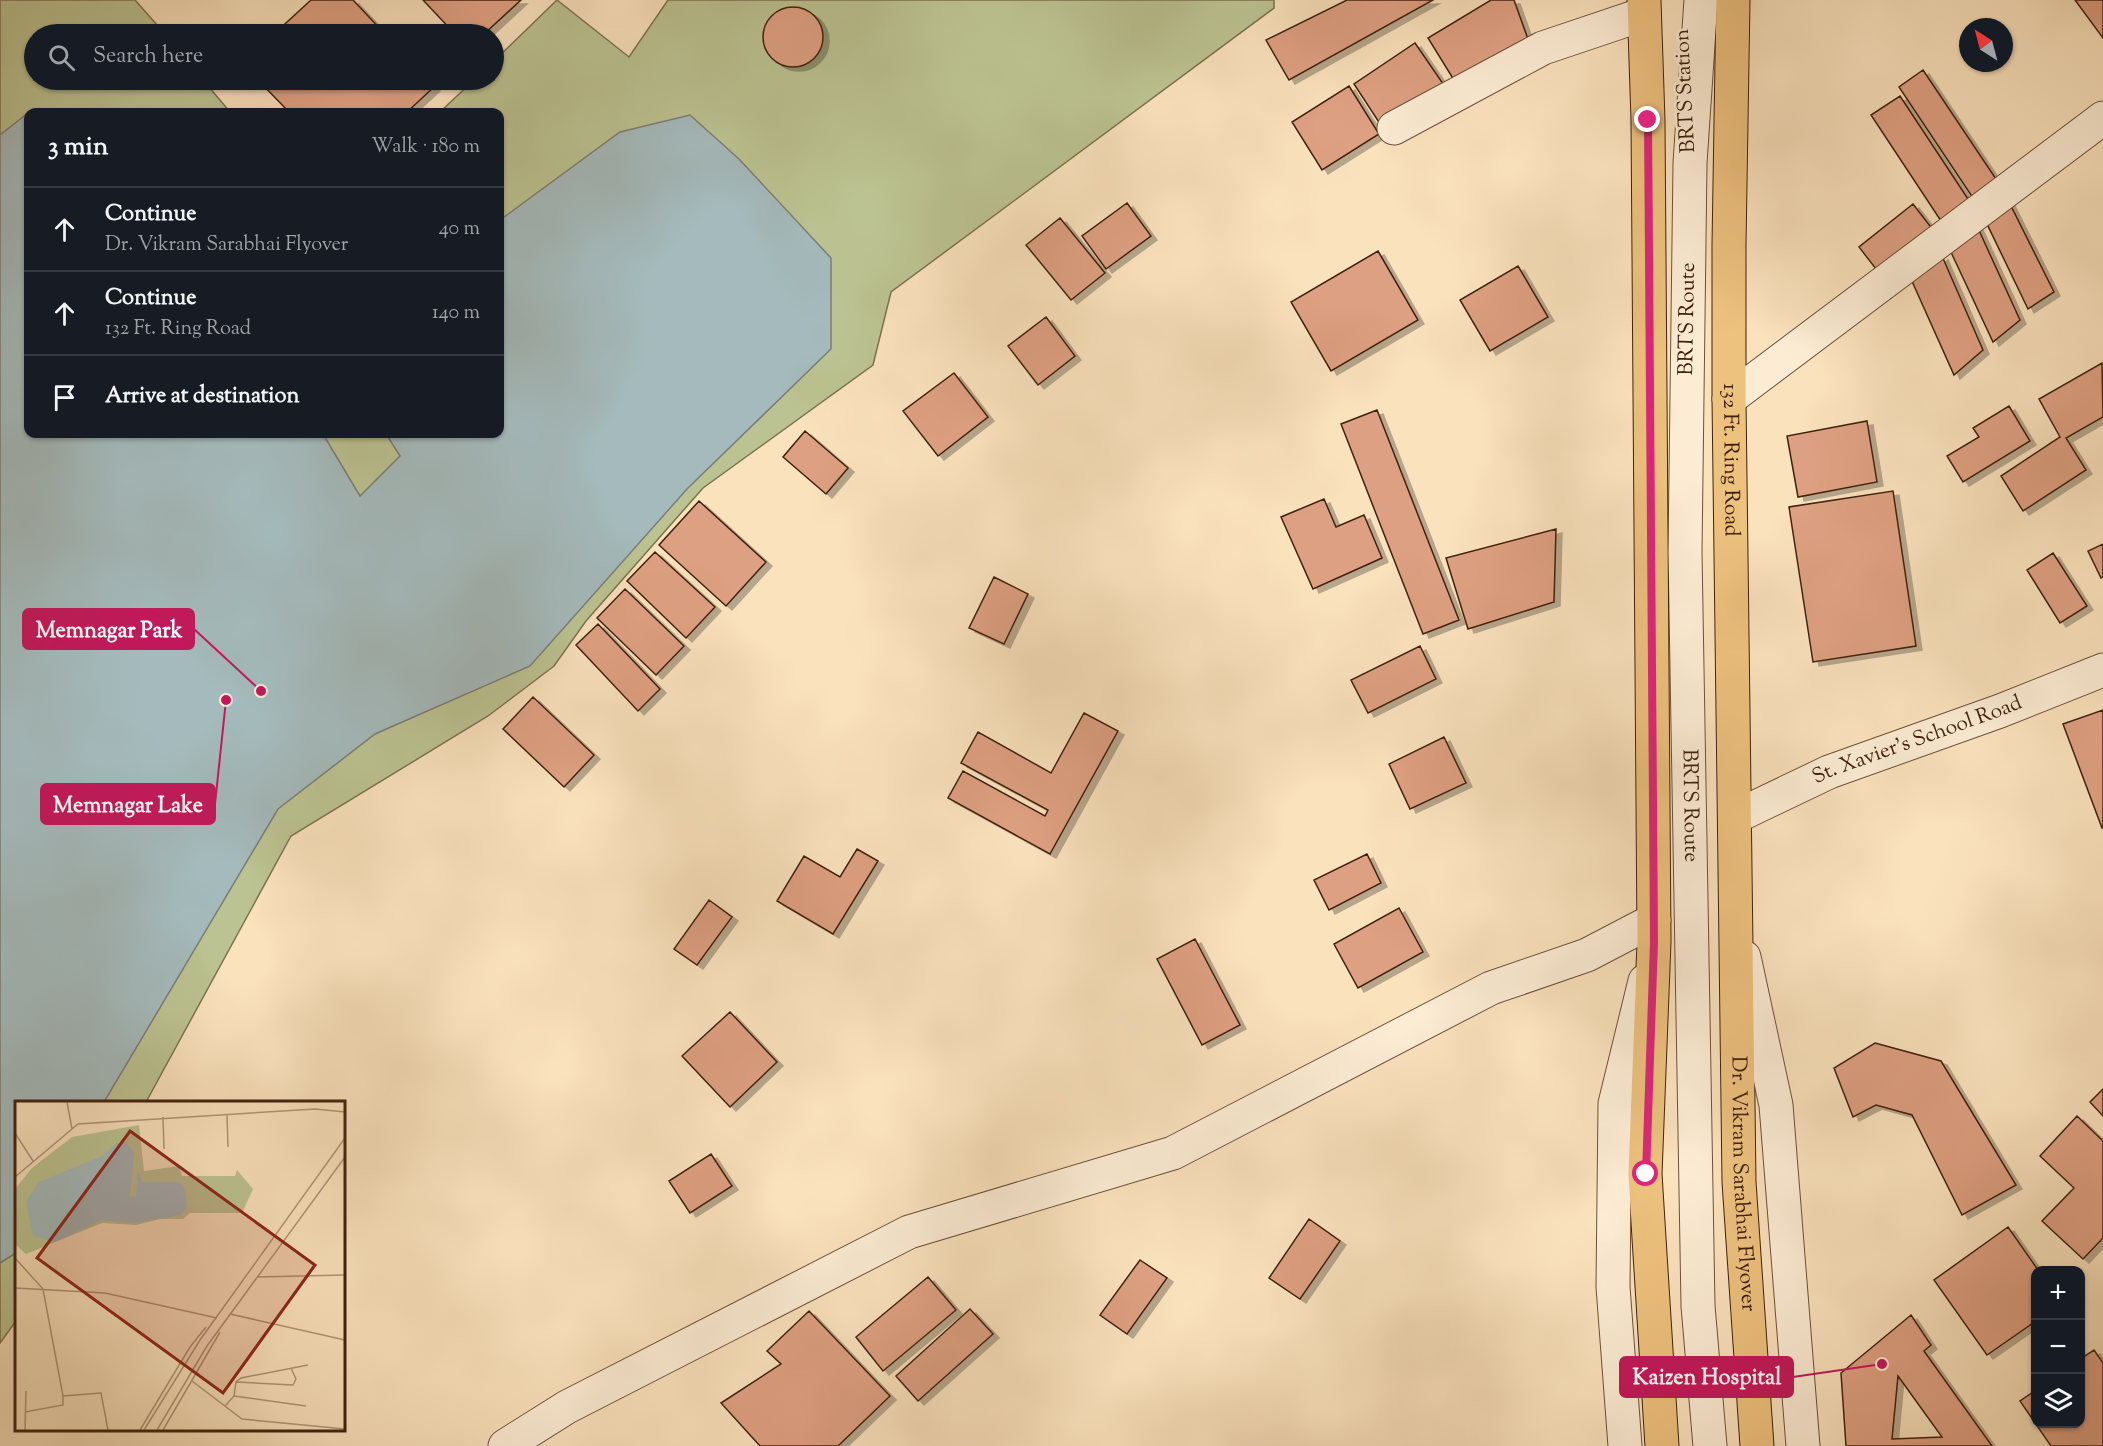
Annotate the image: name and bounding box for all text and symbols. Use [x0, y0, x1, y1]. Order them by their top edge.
north arrow [1959, 18, 2013, 72]
search box [24, 24, 504, 90]
street label: BRTS Station [1668, 28, 1704, 154]
icon: search [45, 41, 78, 74]
text: Search here [93, 41, 203, 73]
route end [1634, 106, 1660, 132]
text: 3 min [48, 129, 108, 166]
text: Walk · 180 m [371, 133, 480, 162]
text: Continue [105, 199, 196, 231]
icon: ahead [48, 213, 81, 246]
text: 40 m [439, 215, 480, 244]
text: Dr. Vikram Sarabhai Flyover [105, 231, 348, 260]
street label: BRTS Route [1672, 262, 1704, 376]
text: Continue [105, 283, 196, 315]
icon: ahead [48, 297, 81, 330]
text: 140 m [432, 299, 480, 328]
text: 132 Ft. Ring Road [105, 315, 251, 344]
icon: arrive [48, 381, 81, 414]
text: Arrive at destination [105, 381, 300, 413]
street label: 132 Ft. Ring Road [1714, 383, 1746, 537]
callout: Memnagar Park [23, 609, 194, 649]
text: Memnagar Park [36, 616, 182, 648]
street label: St. Xavier's School Road [1807, 689, 2027, 793]
street label: BRTS Route [1673, 749, 1705, 862]
callout: Memnagar Lake [41, 784, 215, 824]
text: Memnagar Lake [53, 791, 203, 823]
street label: Dr. Vikram Sarabhai Flyover [1722, 1056, 1763, 1313]
inset map [15, 1101, 345, 1431]
route start [1632, 1160, 1658, 1186]
map controls [2031, 1266, 2085, 1428]
button: + [2031, 1266, 2085, 1320]
button: − [2031, 1320, 2085, 1374]
callout: Kaizen Hospital [1620, 1357, 1793, 1397]
text: Kaizen Hospital [1633, 1363, 1782, 1395]
button: layers [2031, 1374, 2085, 1428]

